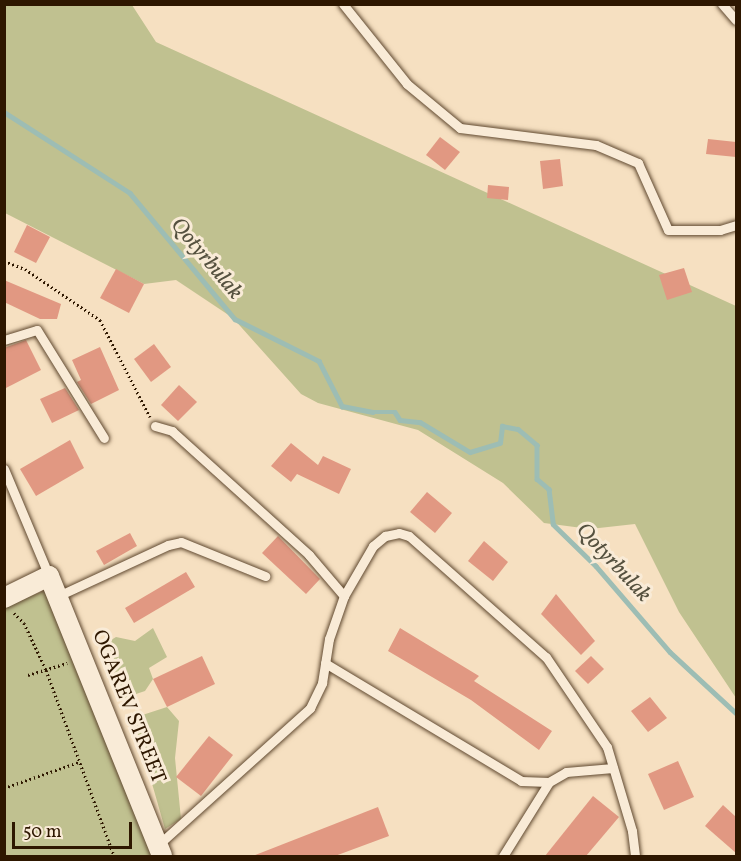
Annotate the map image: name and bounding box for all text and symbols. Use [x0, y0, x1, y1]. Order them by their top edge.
water label: Qotyrbulak [164, 213, 248, 305]
water label: Qotyrbulak [570, 518, 656, 608]
street label: OGAREV STREET [86, 626, 170, 788]
scale bar [15, 810, 135, 848]
text: 50 m [23, 820, 62, 845]

